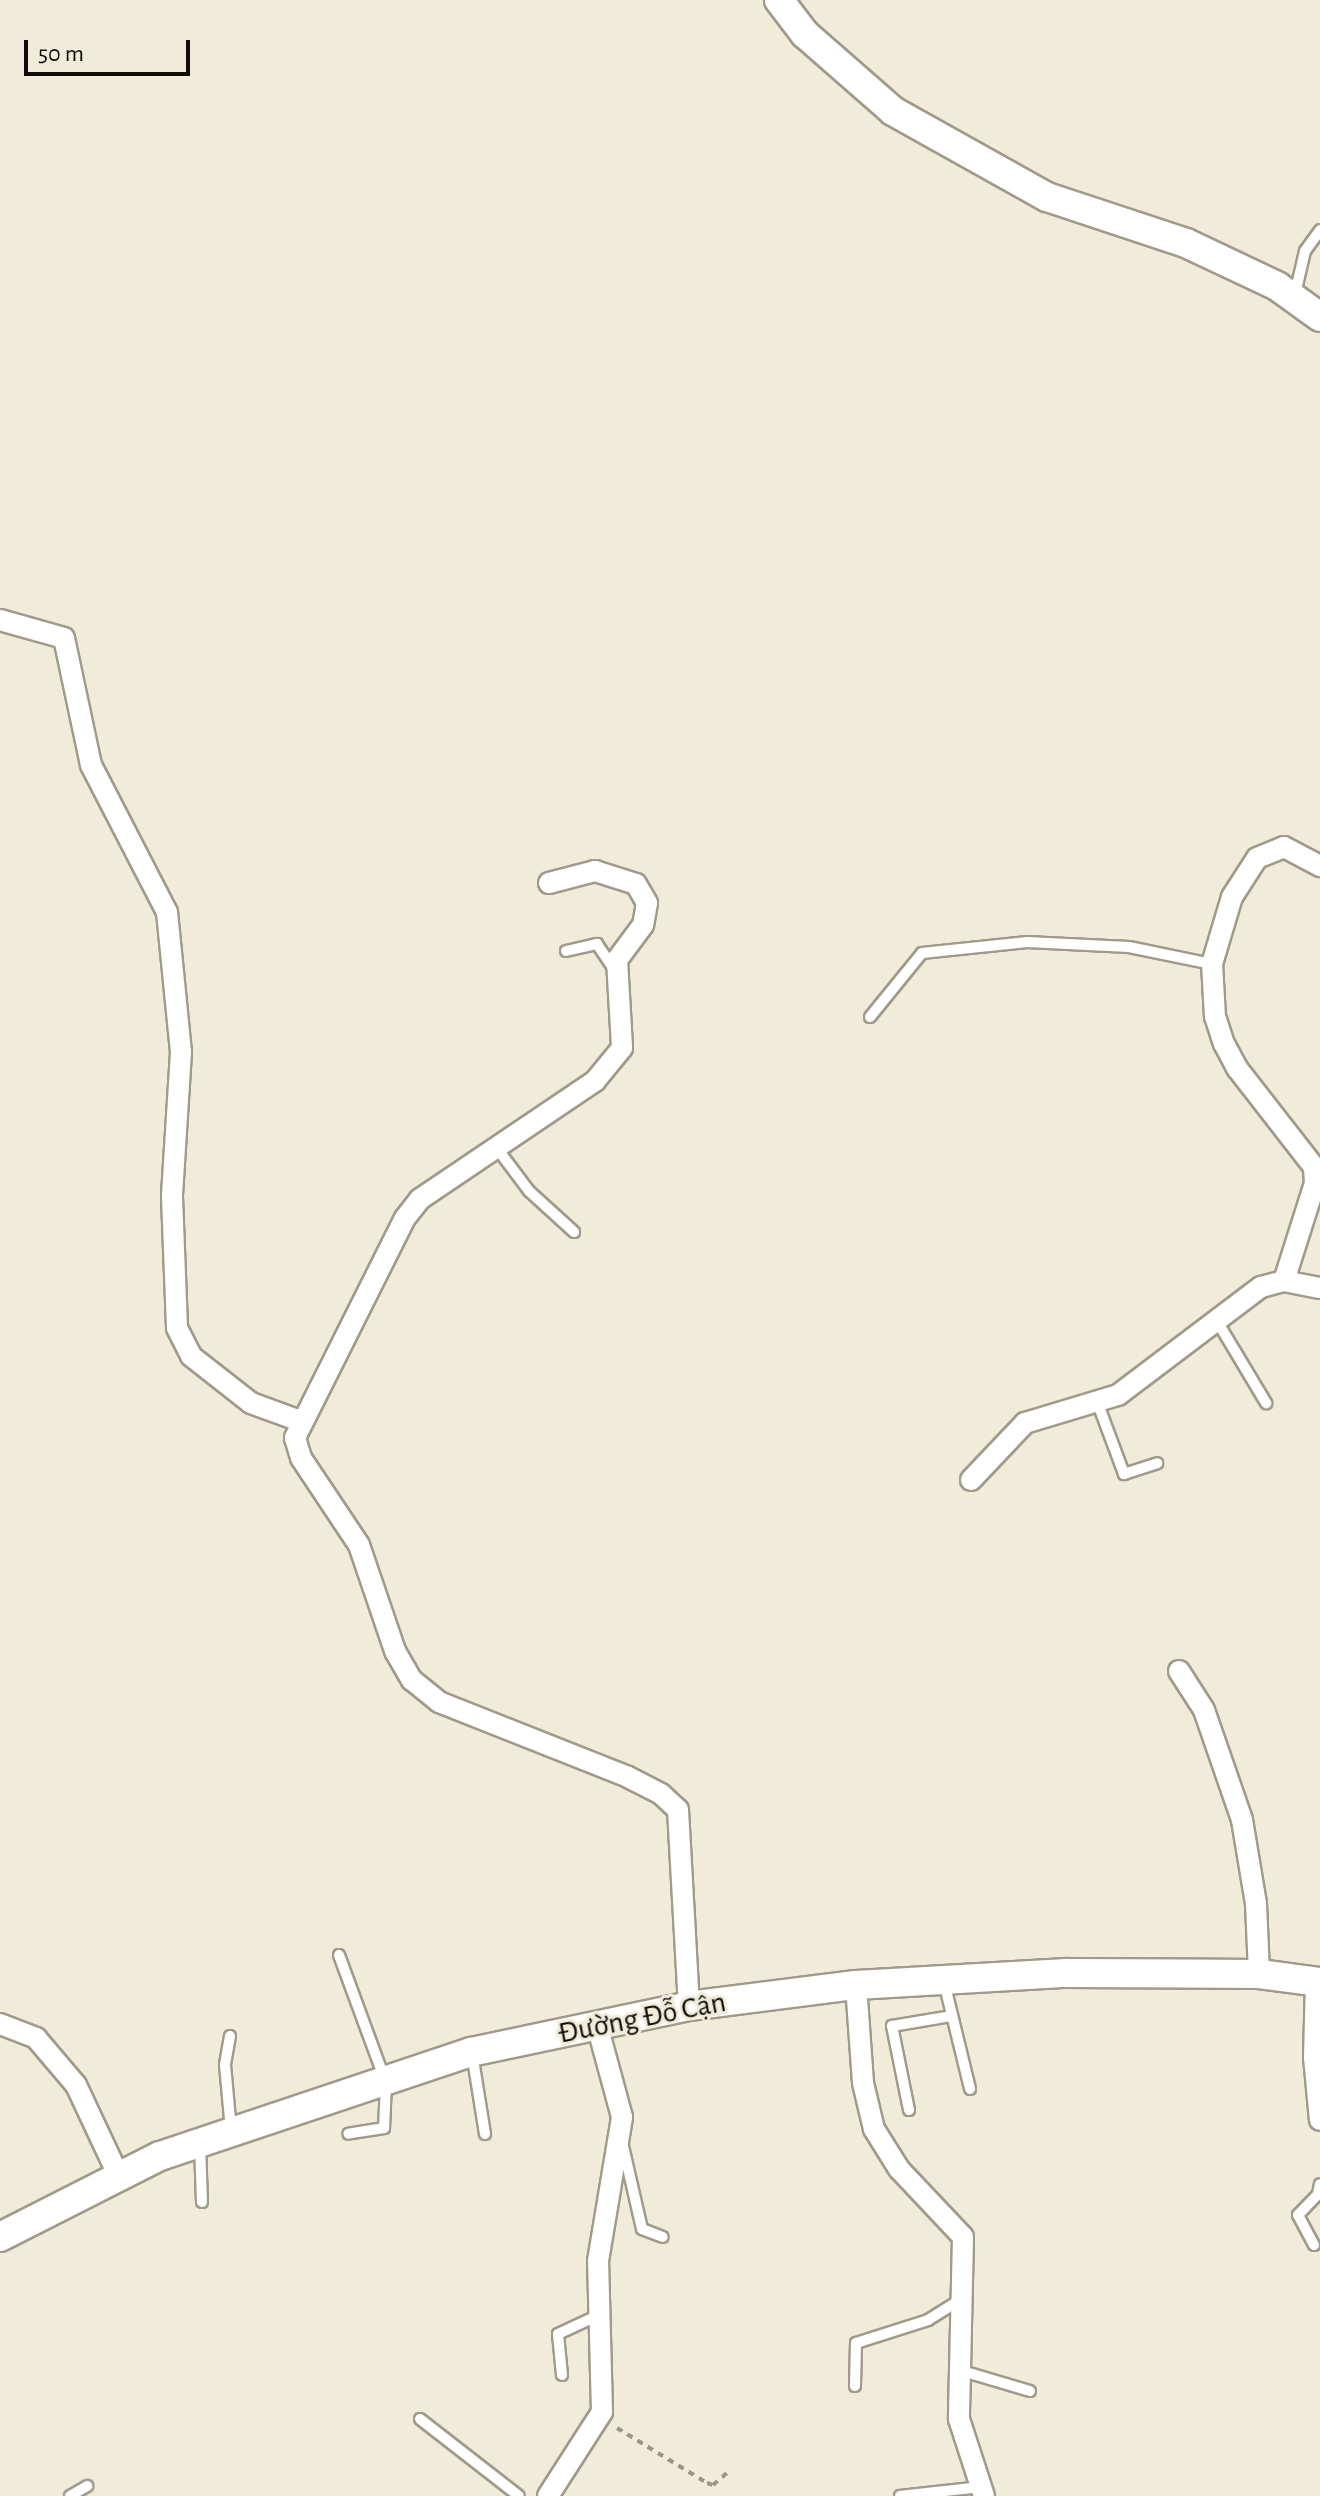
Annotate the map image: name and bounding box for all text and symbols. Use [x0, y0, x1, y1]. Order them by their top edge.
scale bar [28, 24, 194, 74]
text: 50 m [38, 42, 84, 66]
street label: Đường Đỗ Cận [555, 1984, 729, 2052]

